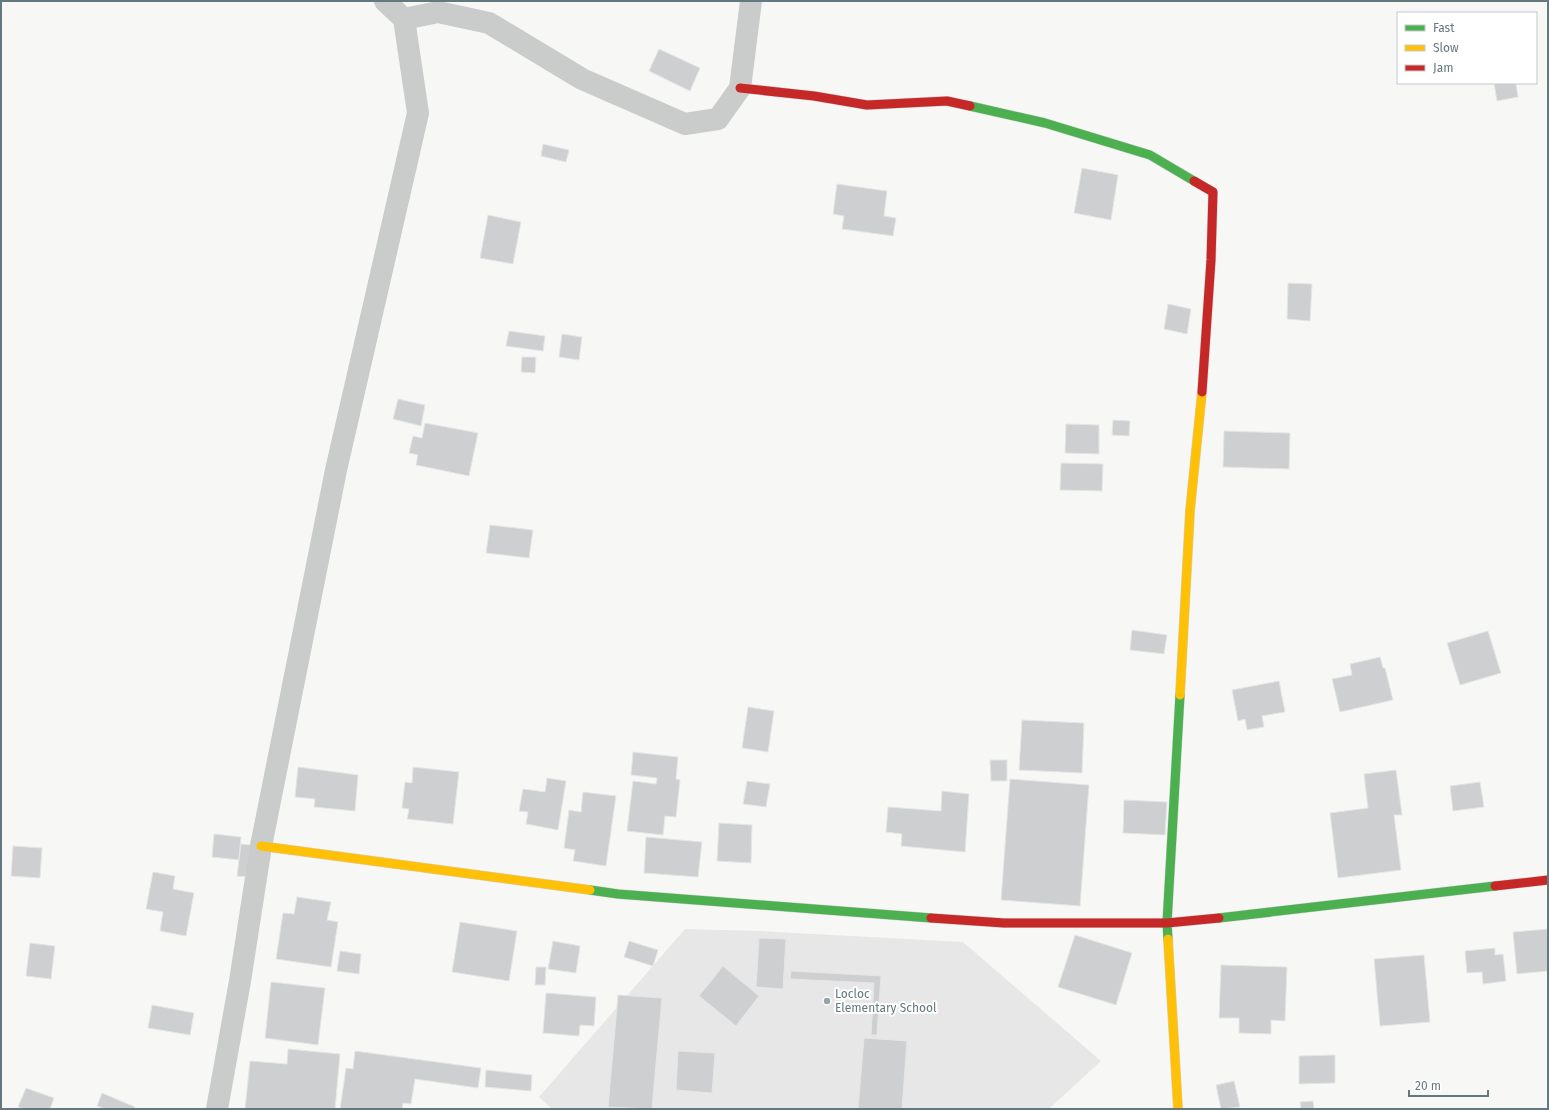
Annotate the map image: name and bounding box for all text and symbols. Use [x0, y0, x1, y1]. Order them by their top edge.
legend [1397, 12, 1537, 84]
text: Fast [1433, 21, 1455, 35]
text: Slow [1433, 41, 1459, 55]
text: Jam [1433, 61, 1453, 75]
place label: Locloc Elementary School [835, 987, 937, 1015]
marker: Locloc Elementary School [822, 996, 832, 1006]
scale bar [1409, 1072, 1488, 1098]
text: 20 m [1415, 1079, 1441, 1093]

